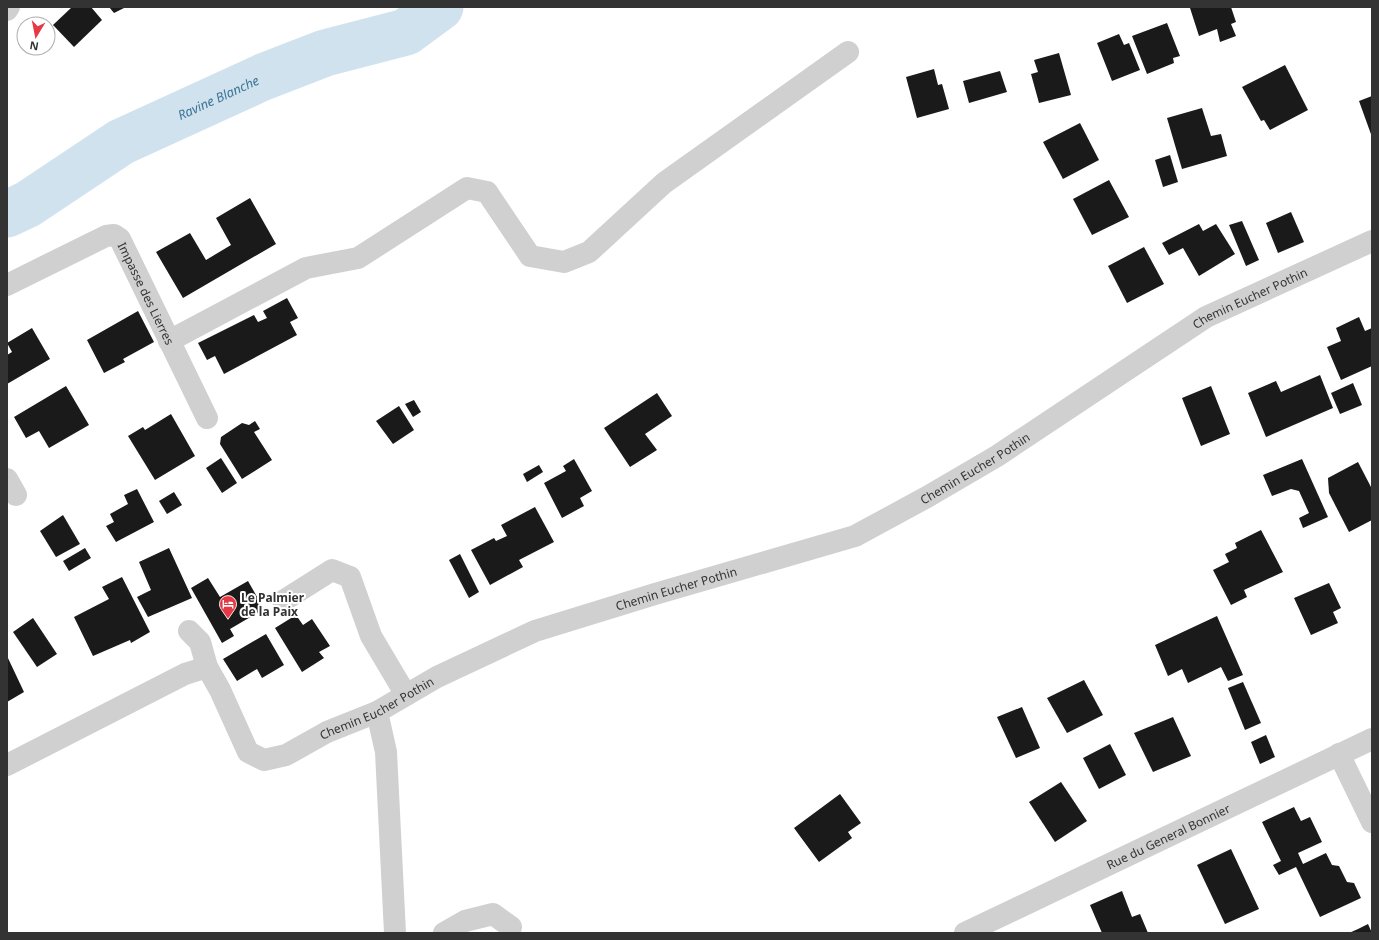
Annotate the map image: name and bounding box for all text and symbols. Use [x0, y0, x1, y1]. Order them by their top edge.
north arrow [16, 16, 56, 56]
text: N [28, 38, 40, 55]
water label: Ravine Blanche [175, 71, 262, 124]
street label: Impasse des Lierres [114, 239, 179, 348]
street label: Chemin Eucher Pothin [1189, 263, 1310, 332]
street label: Chemin Eucher Pothin [917, 428, 1033, 508]
street label: Chemin Eucher Pothin [613, 562, 739, 614]
place label: Le Palmier de la Paix [241, 589, 305, 620]
hotel icon: Le Palmier de la Paix [218, 594, 238, 619]
street label: Chemin Eucher Pothin [316, 672, 437, 743]
street label: Rue du General Bonnier [1104, 799, 1233, 873]

